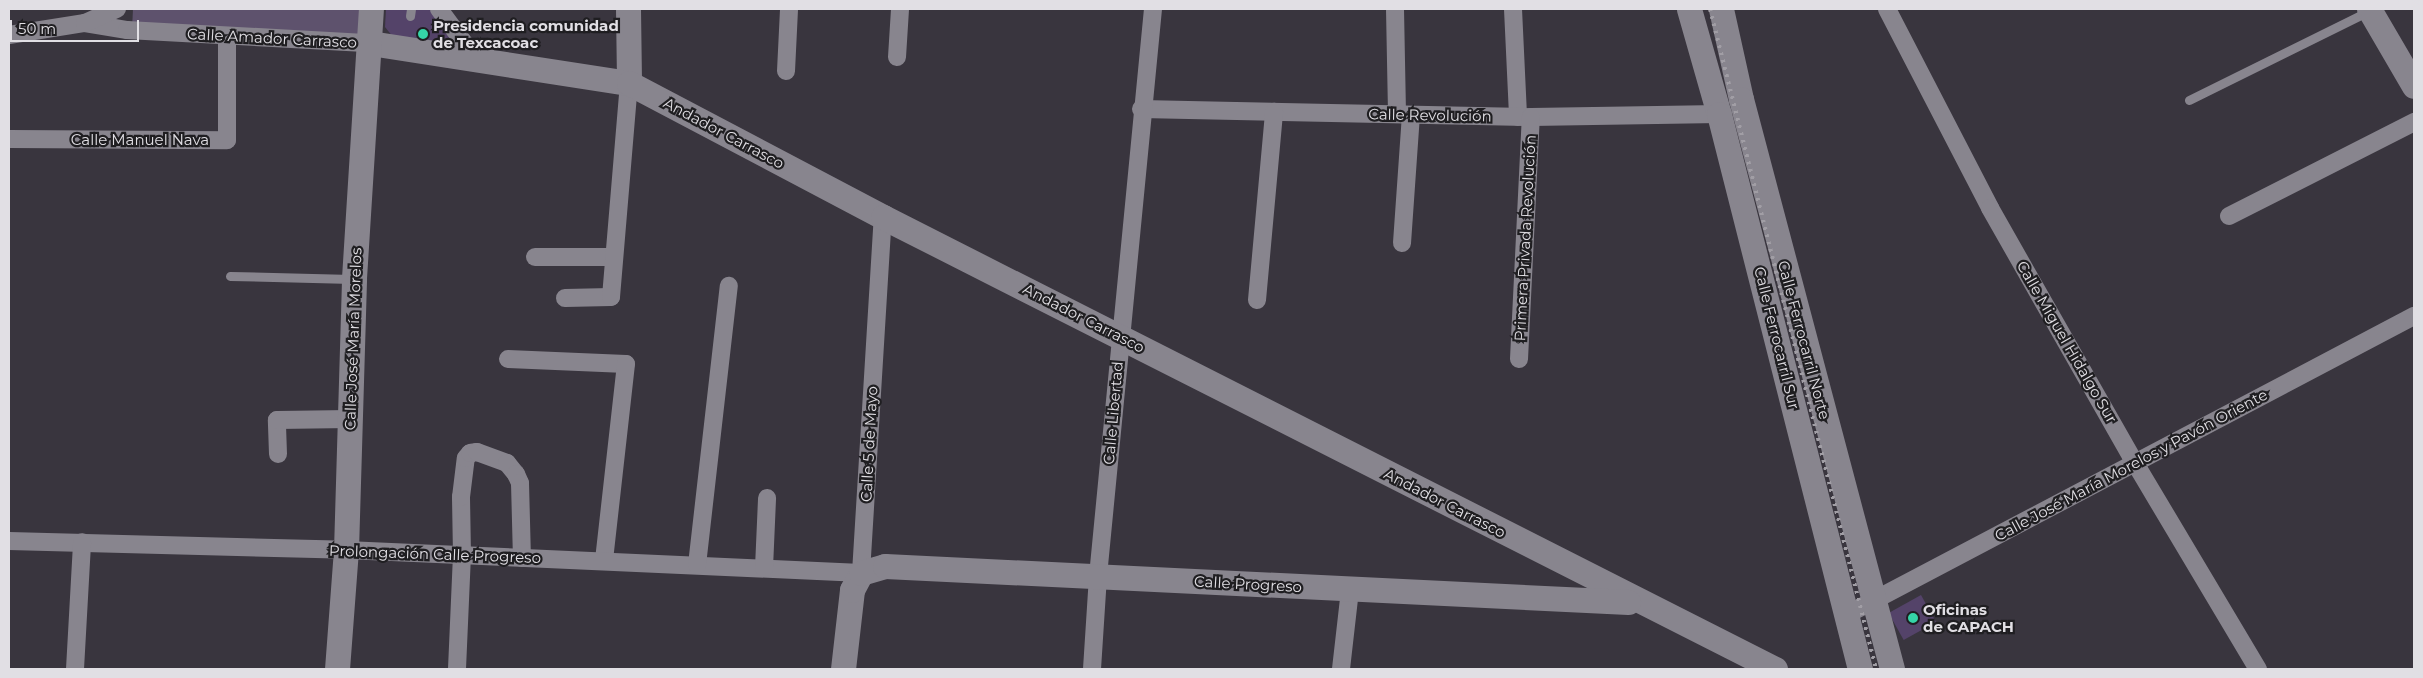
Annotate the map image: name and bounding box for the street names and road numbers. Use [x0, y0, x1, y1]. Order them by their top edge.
street label: Calle Amador Carrasco [187, 25, 357, 51]
street label: Andador Carrasco [661, 94, 787, 172]
street label: Calle Revolución [1368, 105, 1492, 125]
street label: Calle Manuel Nava [71, 131, 209, 149]
street label: Primera Privada Revolución [1511, 134, 1539, 342]
street label: Calle José María Morelos [341, 247, 365, 431]
street label: Calle Miguel Hidalgo Sur [2013, 258, 2121, 426]
street label: Calle Ferrocarril Norte [1774, 259, 1834, 421]
street label: Calle Ferrocarril Sur [1751, 265, 1803, 411]
street label: Andador Carrasco [1020, 280, 1148, 356]
street label: Calle Libertad [1100, 361, 1126, 465]
street label: Calle José María Morelos y Pavón Oriente [1992, 385, 2270, 545]
street label: Calle 5 de Mayo [857, 386, 881, 502]
street label: Andador Carrasco [1381, 465, 1509, 541]
street label: Prolongación Calle Progreso [329, 541, 541, 567]
street label: Calle Progreso [1194, 572, 1302, 596]

